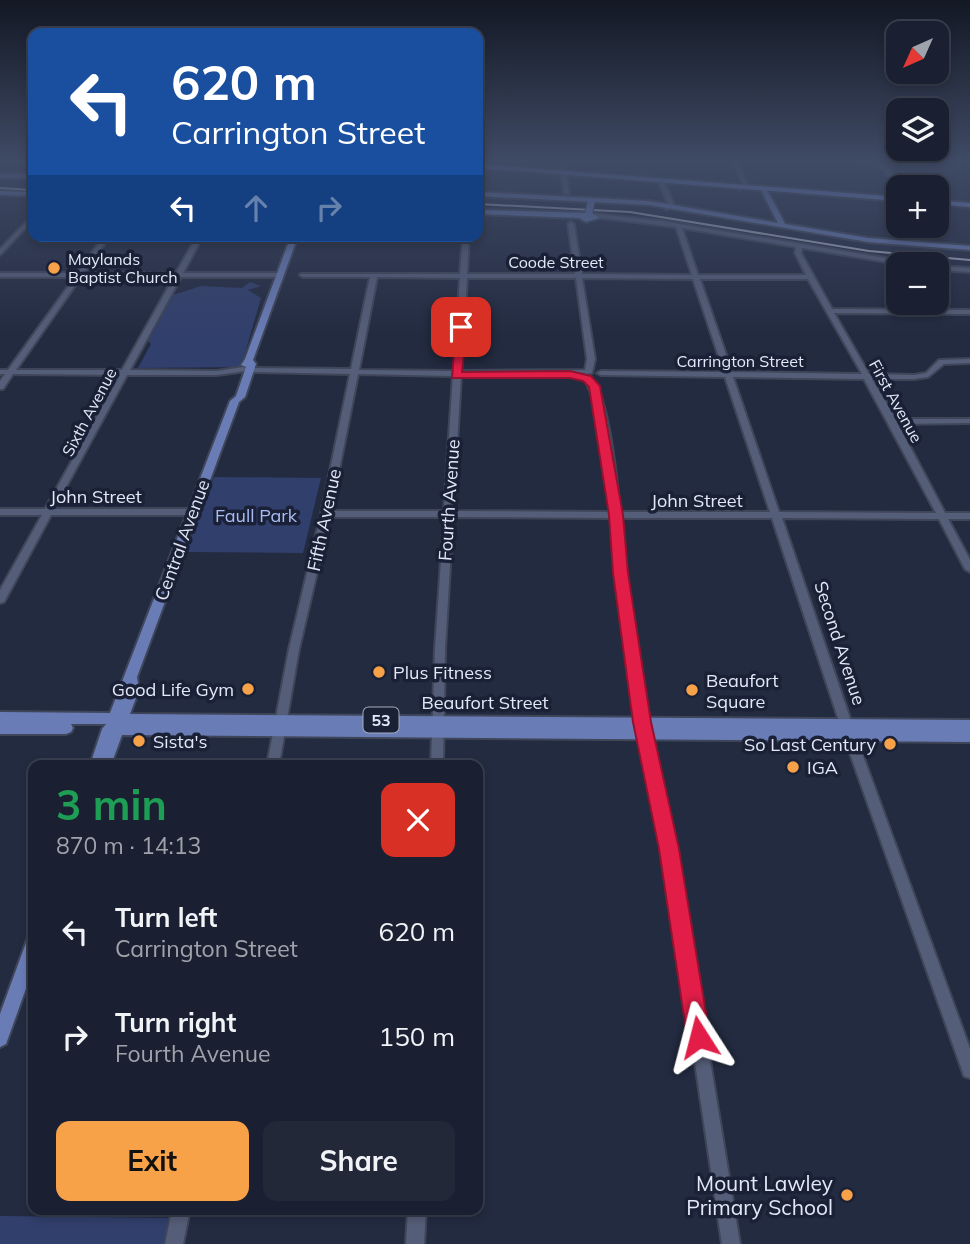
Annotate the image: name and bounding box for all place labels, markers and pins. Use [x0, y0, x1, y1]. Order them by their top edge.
place label: Maylands Baptist Church [68, 249, 178, 287]
marker: Maylands Baptist Church [46, 260, 62, 276]
pin [431, 297, 491, 357]
place label: Plus Fitness [393, 661, 492, 684]
marker: Plus Fitness [371, 664, 387, 680]
place label: Beaufort Square [706, 669, 779, 713]
place label: Good Life Gym [112, 678, 234, 701]
marker: Good Life Gym [240, 681, 256, 697]
marker: Beaufort Square [684, 682, 700, 698]
place label: Sista's [153, 730, 207, 753]
marker: Sista's [131, 733, 147, 749]
place label: So Last Century [744, 733, 876, 756]
marker: So Last Century [882, 736, 898, 752]
place label: IGA [807, 756, 838, 779]
marker: IGA [785, 759, 801, 775]
place label: Mount Lawley Primary School [686, 1170, 833, 1220]
marker: Mount Lawley Primary School [839, 1187, 855, 1203]

